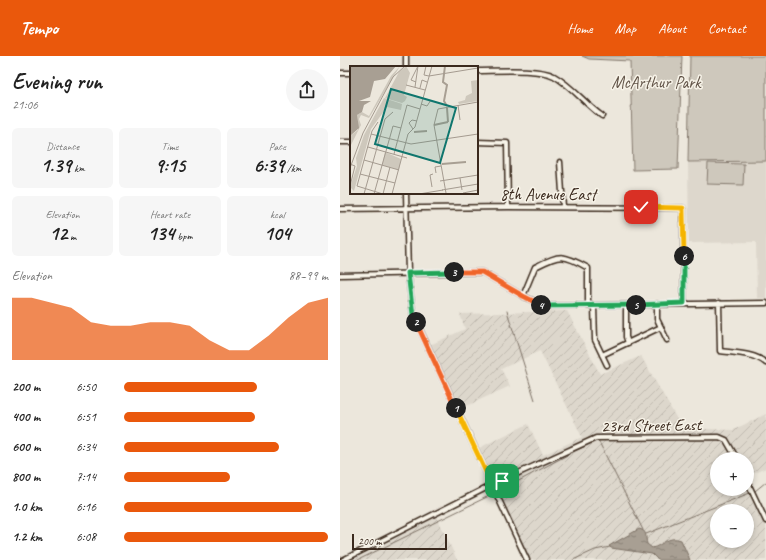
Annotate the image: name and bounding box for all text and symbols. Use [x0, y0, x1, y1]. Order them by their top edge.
text: Tempo [20, 16, 58, 40]
text: Home [567, 20, 593, 37]
text: Map [615, 20, 636, 37]
text: About [658, 20, 686, 37]
text: Contact [708, 20, 746, 37]
inset map [350, 66, 478, 194]
text: Evening run [12, 68, 102, 96]
button: share [286, 69, 328, 111]
park label: McArthur Park [611, 72, 702, 93]
text: 21:06 [12, 97, 38, 113]
text: Distance [46, 139, 79, 153]
text: Time [162, 139, 178, 153]
text: Pace [269, 139, 286, 153]
text: 1.39 [41, 153, 71, 178]
text: 9:15 [155, 153, 185, 178]
text: 6:39 [253, 153, 284, 178]
text: km [71, 161, 85, 175]
text: /km [284, 161, 301, 175]
street label: 8th Avenue East [500, 184, 598, 205]
pin [624, 190, 658, 224]
icon: check [630, 196, 652, 218]
text: Elevation [46, 207, 80, 221]
text: Heart rate [150, 207, 190, 221]
text: kcal [270, 207, 285, 221]
text: 12 [49, 221, 67, 246]
text: 134 [148, 221, 175, 246]
text: 104 [264, 221, 291, 246]
text: m [67, 229, 76, 243]
text: bpm [175, 229, 192, 243]
pin: 6 [674, 246, 694, 266]
text: 6 [681, 249, 687, 263]
pin: 3 [444, 262, 464, 282]
text: 3 [452, 265, 456, 279]
text: Elevation [12, 268, 52, 284]
text: 88–99 m [288, 268, 328, 284]
pin: 4 [531, 295, 551, 315]
pin: 5 [626, 295, 646, 315]
text: 4 [539, 298, 543, 312]
text: 5 [634, 298, 638, 312]
pin: 2 [406, 312, 426, 332]
text: 2 [414, 315, 418, 329]
text: 200 m [12, 379, 40, 395]
text: 6:50 [76, 379, 96, 395]
pin: 1 [446, 398, 466, 418]
text: 1 [454, 401, 458, 415]
text: 400 m [12, 409, 40, 425]
text: 6:51 [76, 409, 96, 425]
street label: 23rd Street East [601, 414, 704, 437]
text: 600 m [12, 439, 40, 455]
text: 6:34 [76, 439, 96, 455]
map controls [710, 452, 754, 548]
button: + [710, 452, 754, 496]
pin [485, 464, 519, 498]
text: 800 m [12, 469, 40, 485]
text: 7:14 [76, 469, 96, 485]
icon: arrive [491, 470, 513, 492]
text: 1.0 km [12, 499, 42, 515]
text: 6:16 [76, 499, 96, 515]
button: − [710, 504, 754, 548]
text: 1.2 km [12, 529, 42, 545]
text: 6:08 [76, 529, 96, 545]
scale bar [352, 532, 447, 551]
text: 200 m [358, 534, 382, 548]

